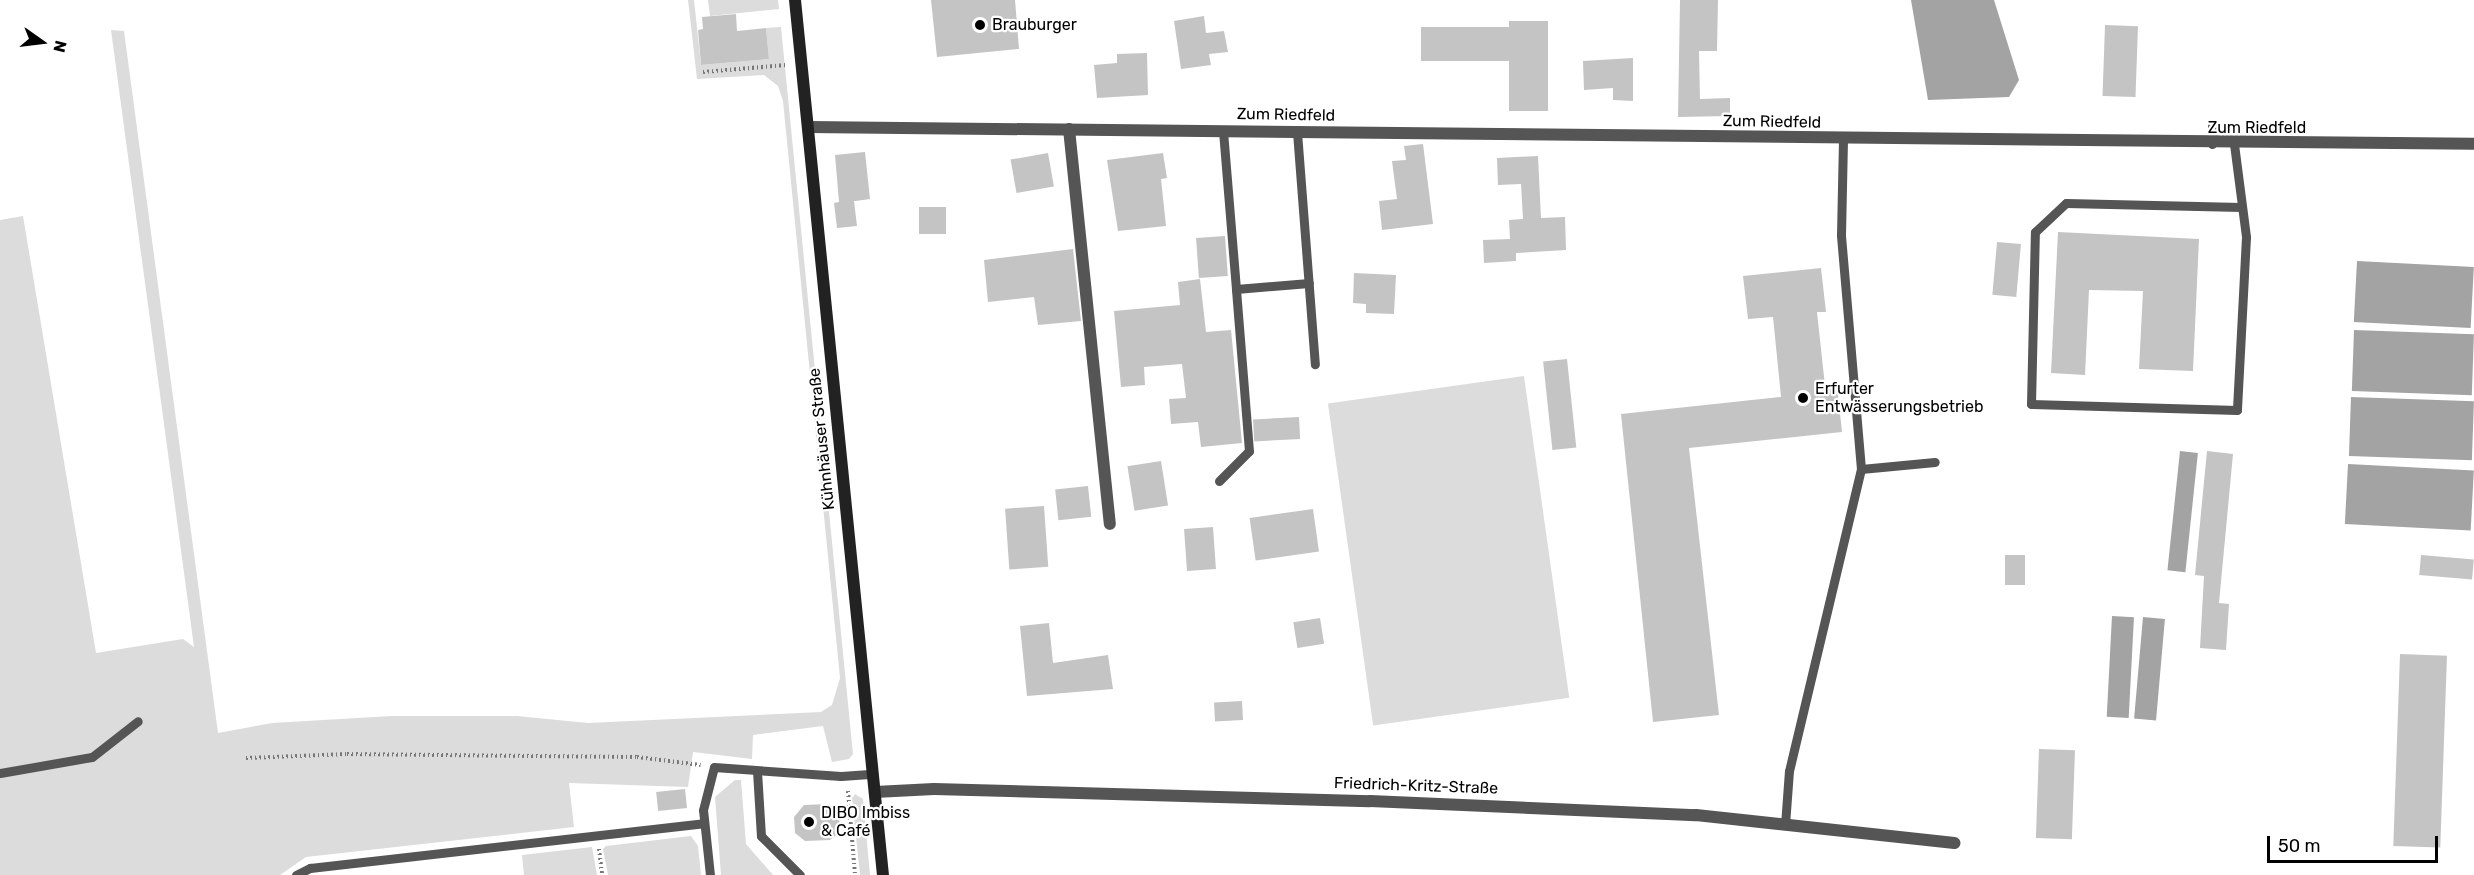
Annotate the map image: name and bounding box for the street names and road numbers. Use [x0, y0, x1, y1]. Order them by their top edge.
street label: Zum Riedfeld [1237, 105, 1335, 125]
street label: Zum Riedfeld [1723, 112, 1821, 132]
street label: Zum Riedfeld [2208, 118, 2306, 138]
street label: Kühnhäuser Straße [805, 367, 839, 511]
street label: Friedrich-Kritz-Straße [1334, 774, 1498, 798]

